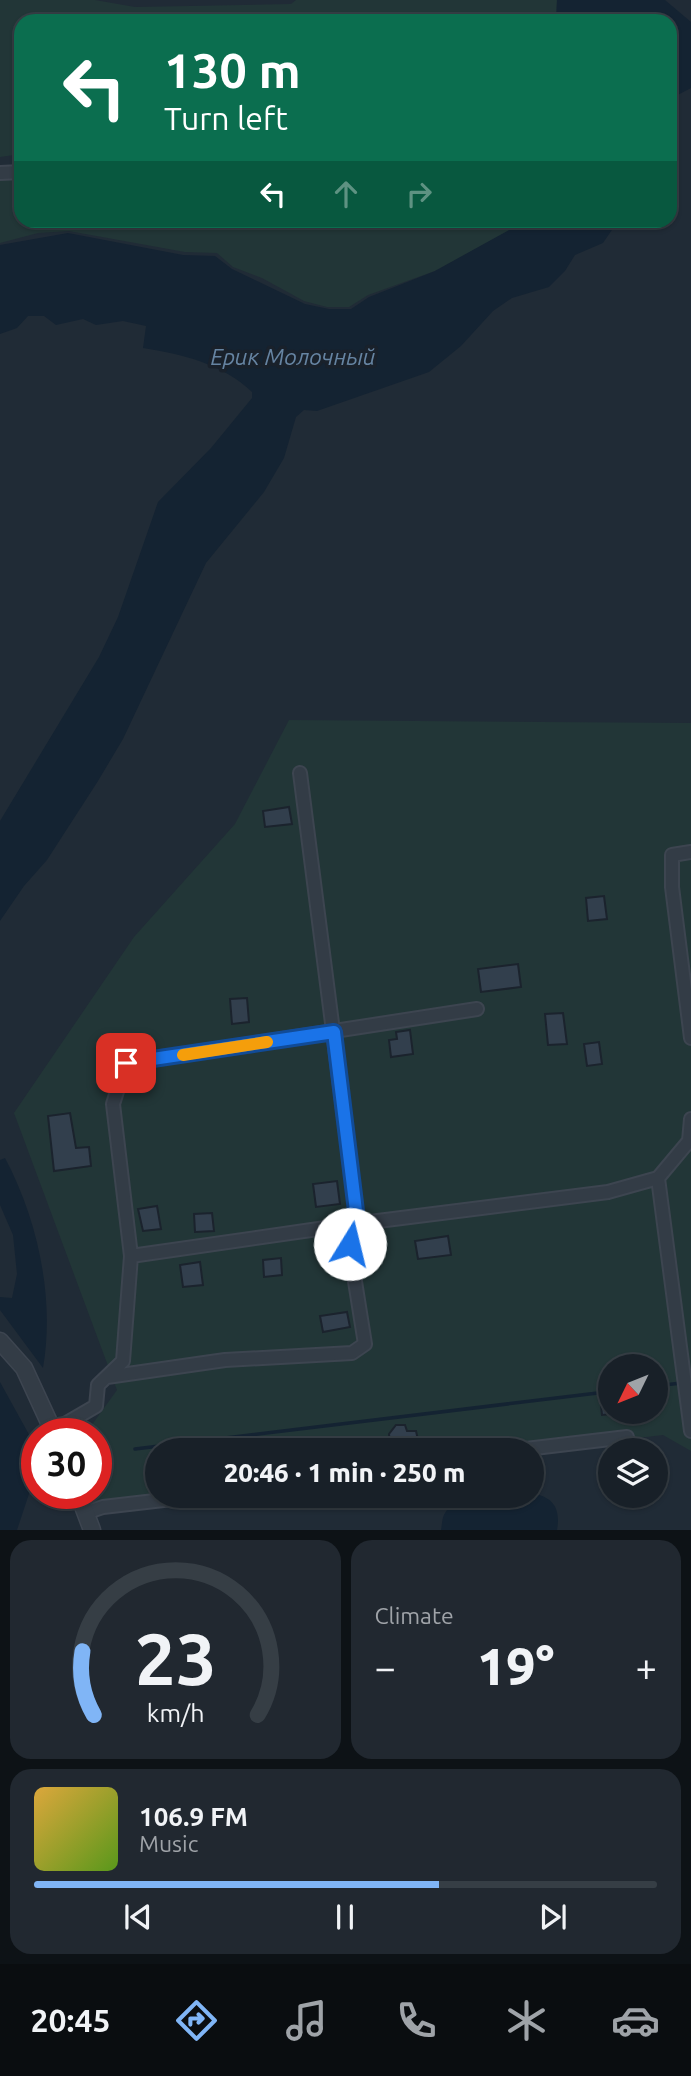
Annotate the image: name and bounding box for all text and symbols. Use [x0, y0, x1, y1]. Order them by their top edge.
icon: left [49, 42, 140, 133]
text: 130 m [164, 42, 301, 97]
text: Turn left [164, 100, 288, 136]
icon: left [254, 175, 292, 213]
icon: ahead [327, 175, 365, 213]
icon: right [400, 175, 438, 213]
water label: Ерик Молочный [211, 344, 375, 369]
pin [96, 1033, 156, 1093]
icon: arrive [107, 1044, 145, 1082]
position arrow [313, 1207, 387, 1281]
north arrow [598, 1354, 668, 1424]
map controls [598, 1354, 668, 1508]
speed limit sign: 30 [21, 1418, 112, 1509]
button: layers [598, 1438, 668, 1508]
text: 20:46 · 1 min · 250 m [224, 1458, 465, 1487]
text: Climate [375, 1603, 454, 1628]
text: 23 [134, 1618, 216, 1700]
text: 19° [477, 1637, 555, 1695]
text: − [375, 1646, 396, 1688]
text: + [636, 1646, 657, 1688]
text: km/h [146, 1699, 204, 1727]
text: 106.9 FM [139, 1802, 248, 1831]
text: Music [139, 1831, 198, 1856]
icon: previous [119, 1898, 157, 1936]
icon: pause [326, 1898, 364, 1936]
icon: next [534, 1898, 572, 1936]
icon: directions [172, 1996, 221, 2045]
icon: music [282, 1996, 331, 2045]
icon: phone [392, 1996, 441, 2045]
icon: climate [502, 1996, 551, 2045]
icon: car [611, 1996, 660, 2045]
text: 20:45 [30, 2002, 111, 2038]

